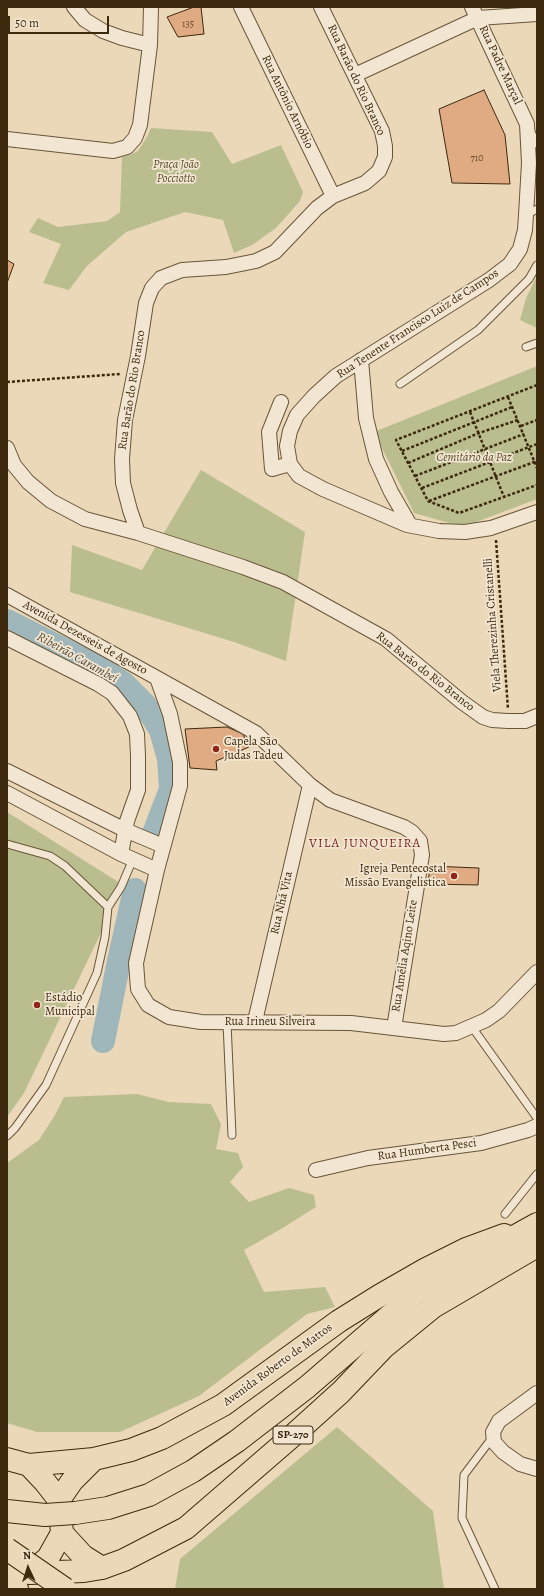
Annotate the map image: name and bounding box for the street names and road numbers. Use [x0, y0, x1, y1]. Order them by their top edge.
street label: Rua Barão do Rio Branco [324, 22, 388, 138]
street label: Rua Padre Marçal [475, 23, 525, 107]
street label: Rua Antônio Arnóbio [258, 53, 316, 151]
street label: Rua Tenente Francisco Luiz de Campos [334, 266, 502, 382]
street label: Rua Barão do Rio Branco [115, 329, 149, 451]
street label: Viela Therezinha Cristanelli [481, 558, 505, 692]
street label: Avenida Dezesseis de Agosto [20, 598, 150, 678]
street label: Rua Barão do Rio Branco [373, 629, 477, 715]
street label: Rua Nhá Vita [268, 870, 296, 936]
street label: Rua Amélia Aqino Leite [389, 899, 421, 1013]
street label: Rua Irineu Silveira [225, 1015, 315, 1029]
street label: Rua Humberta Pesci [377, 1136, 477, 1164]
street label: Avenida Roberto de Mattos [221, 1321, 335, 1409]
road number: SP-270 [273, 1426, 313, 1444]

